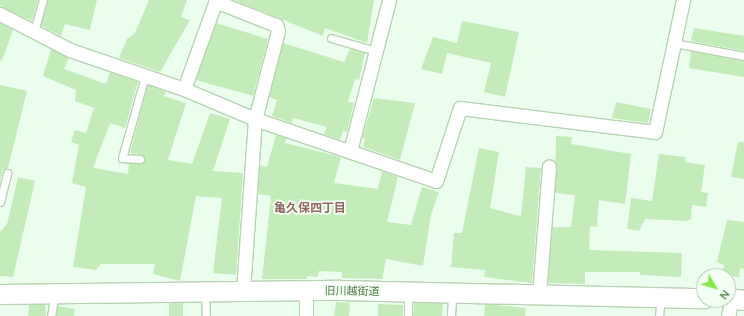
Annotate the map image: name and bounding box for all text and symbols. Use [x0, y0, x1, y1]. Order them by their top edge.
district label: 亀久保四丁目 [274, 201, 346, 215]
north arrow [696, 268, 736, 308]
street label: 旧川越街道 [324, 284, 380, 298]
text: N [717, 287, 733, 302]

